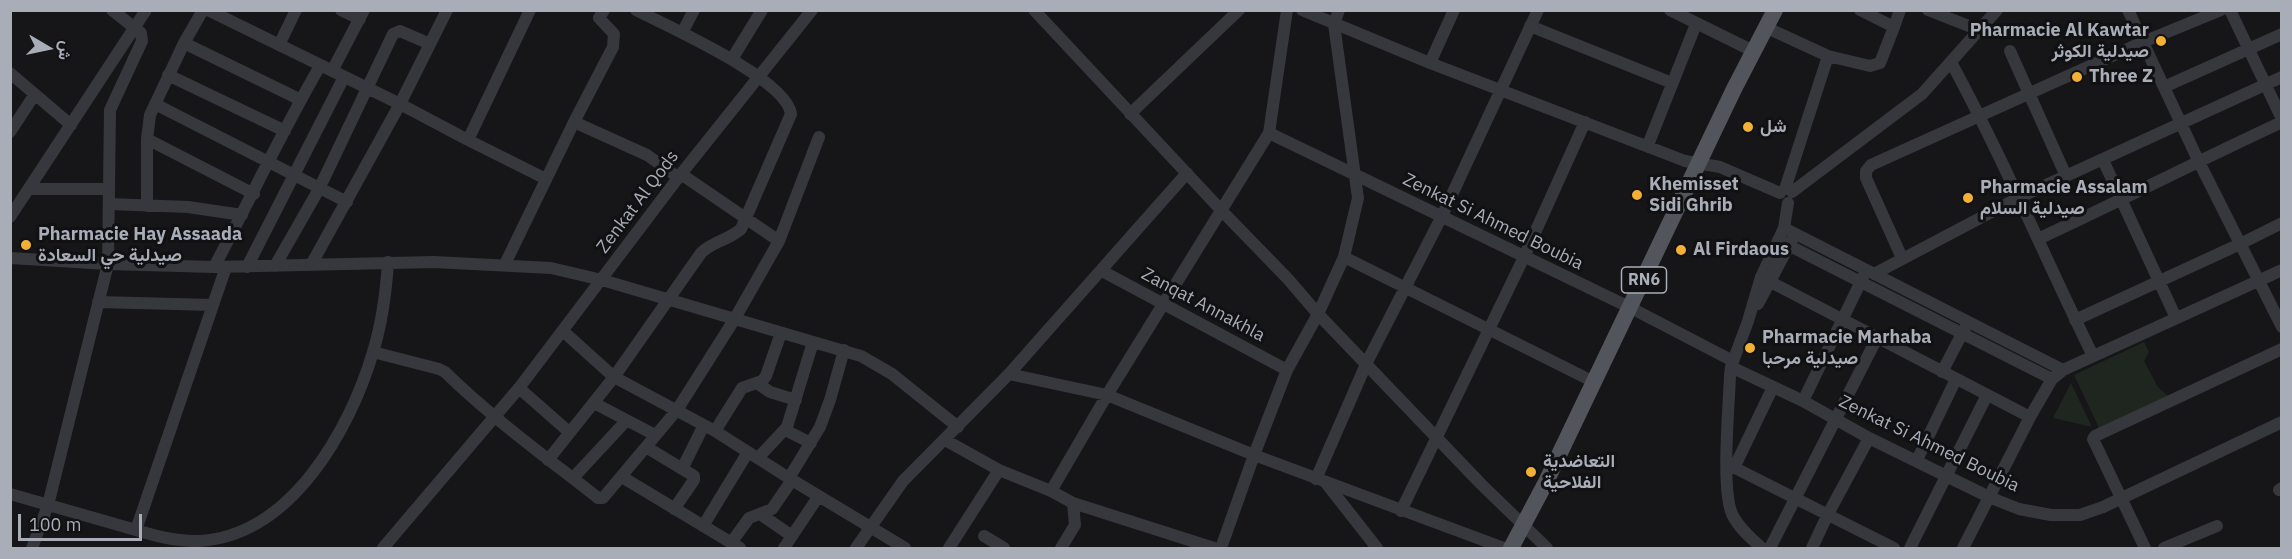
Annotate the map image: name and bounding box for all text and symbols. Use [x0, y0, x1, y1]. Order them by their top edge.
north arrow [18, 18, 78, 78]
place label: Pharmacie Al Kawtar صيدلية الكوثر [1970, 20, 2149, 63]
marker: Pharmacie Al Kawtar صيدلية الكوثر [2154, 34, 2168, 48]
text: ش [54, 40, 77, 62]
place label: Three Z [2089, 66, 2153, 88]
marker: Three Z [2070, 70, 2084, 84]
place label: شل [1760, 116, 1787, 138]
marker: شل [1741, 120, 1755, 134]
street label: Zenkat Al Qods [592, 146, 684, 258]
street label: Zenkat Si Ahmed Boubia [1399, 169, 1587, 275]
place label: Khemisset Sidi Ghrib [1649, 174, 1739, 216]
place label: Pharmacie Assalam صيدلية السلام [1980, 177, 2148, 219]
marker: Khemisset Sidi Ghrib [1630, 188, 1644, 202]
marker: Pharmacie Assalam صيدلية السلام [1961, 191, 1975, 205]
place label: Pharmacie Hay Assaada صيدلية حي السعادة [38, 224, 242, 266]
marker: Pharmacie Hay Assaada صيدلية حي السعادة [19, 238, 33, 252]
place label: Al Firdaous [1693, 239, 1789, 261]
marker: Al Firdaous [1674, 243, 1688, 257]
street label: Zanqat Annakhla [1138, 263, 1268, 347]
road number: RN6 [1622, 267, 1666, 293]
place label: Pharmacie Marhaba صيدلية مرحبا [1762, 327, 1932, 370]
marker: Pharmacie Marhaba صيدلية مرحبا [1743, 341, 1757, 355]
street label: Zenkat Si Ahmed Boubia [1835, 391, 2023, 497]
place label: التعاضدية الفلاحية [1543, 451, 1615, 494]
marker: التعاضدية الفلاحية [1524, 465, 1538, 479]
scale bar [21, 502, 146, 540]
text: 100 m [29, 513, 81, 536]

